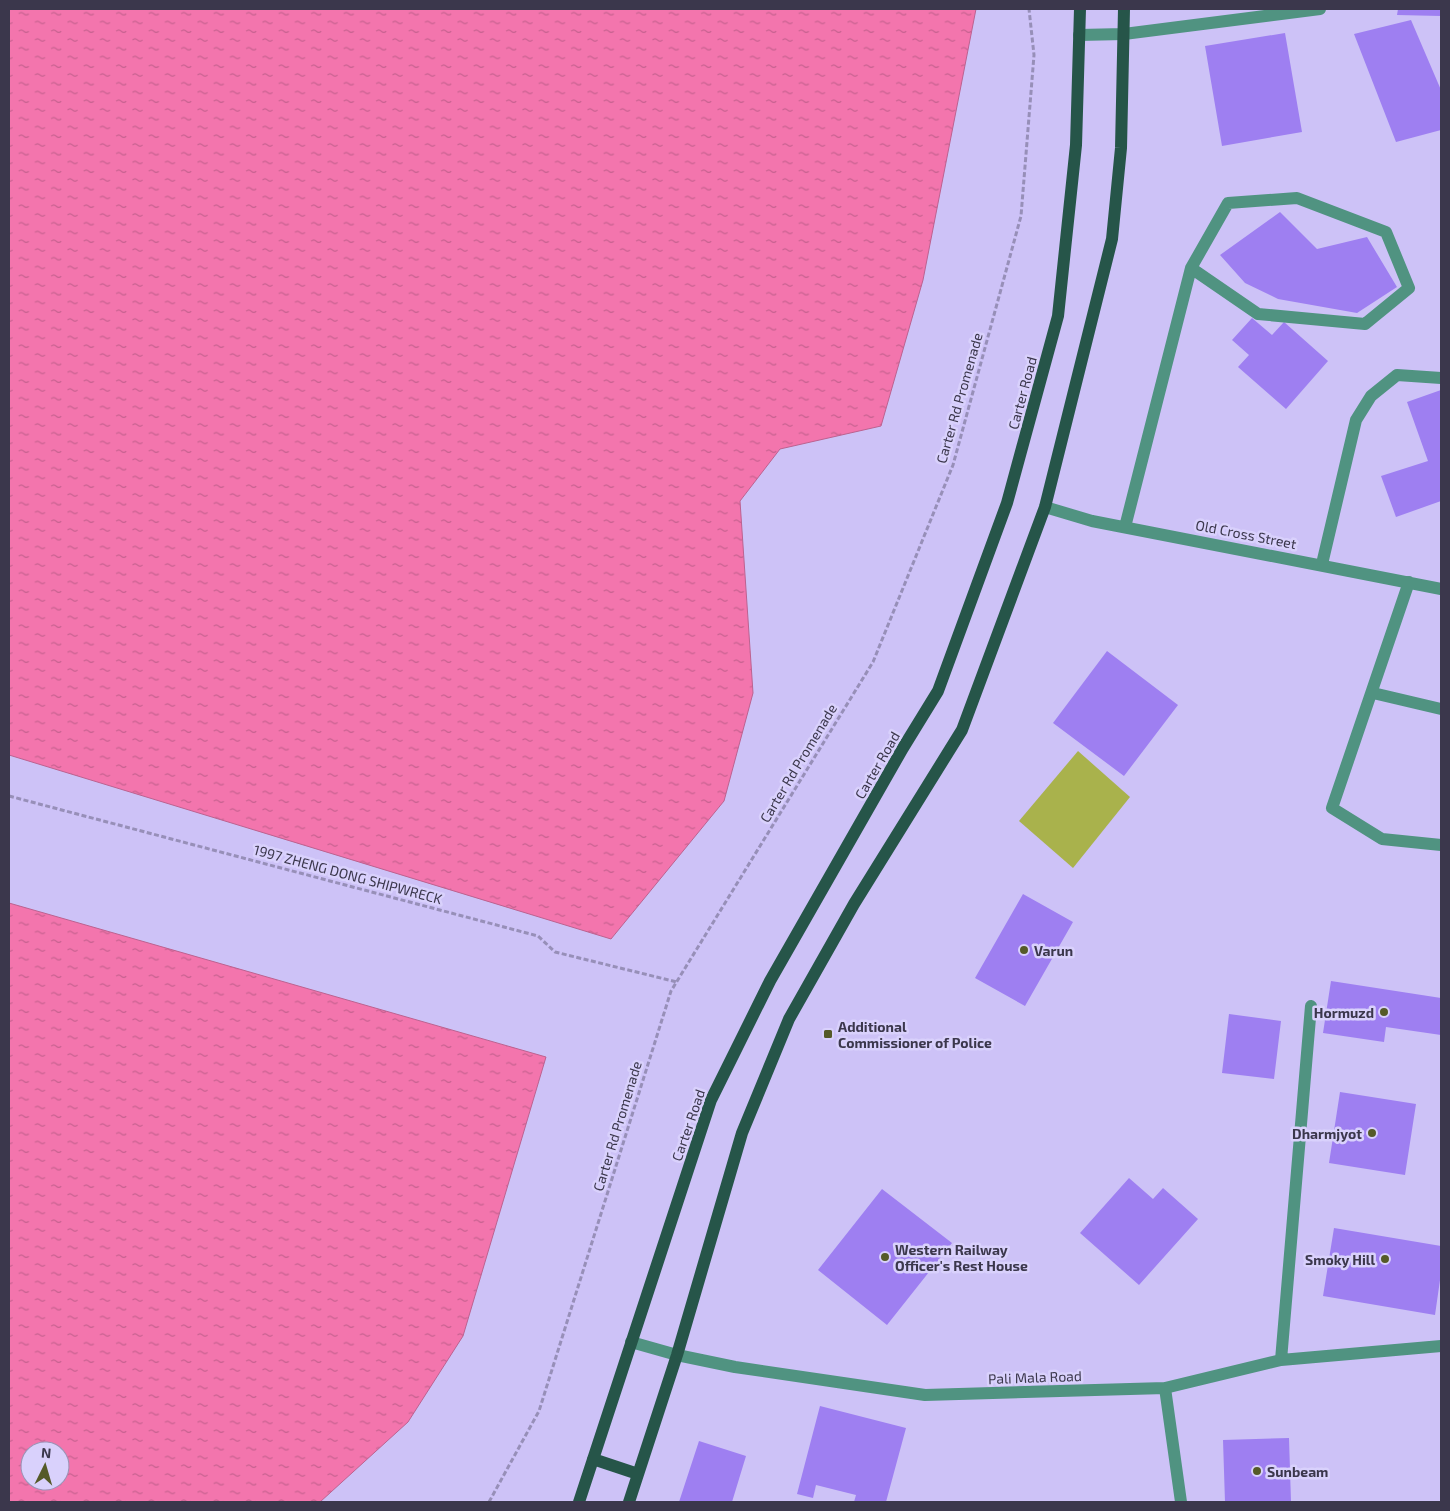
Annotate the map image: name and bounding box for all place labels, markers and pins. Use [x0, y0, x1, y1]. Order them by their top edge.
place label: Varun [1034, 942, 1073, 959]
marker: Varun [1018, 944, 1030, 956]
place label: Hormuzd [1314, 1004, 1374, 1021]
marker: Hormuzd [1378, 1006, 1390, 1018]
place label: Additional Commissioner of Police [838, 1018, 992, 1051]
marker: Additional Commissioner of Police [822, 1028, 834, 1040]
place label: Dharmjyot [1292, 1125, 1362, 1142]
marker: Dharmjyot [1366, 1127, 1378, 1139]
place label: Western Railway Officer's Rest House [895, 1241, 1028, 1274]
marker: Western Railway Officer's Rest House [879, 1251, 891, 1263]
place label: Smoky Hill [1305, 1251, 1375, 1268]
marker: Smoky Hill [1379, 1253, 1391, 1265]
place label: Sunbeam [1267, 1463, 1328, 1480]
marker: Sunbeam [1251, 1465, 1263, 1477]

